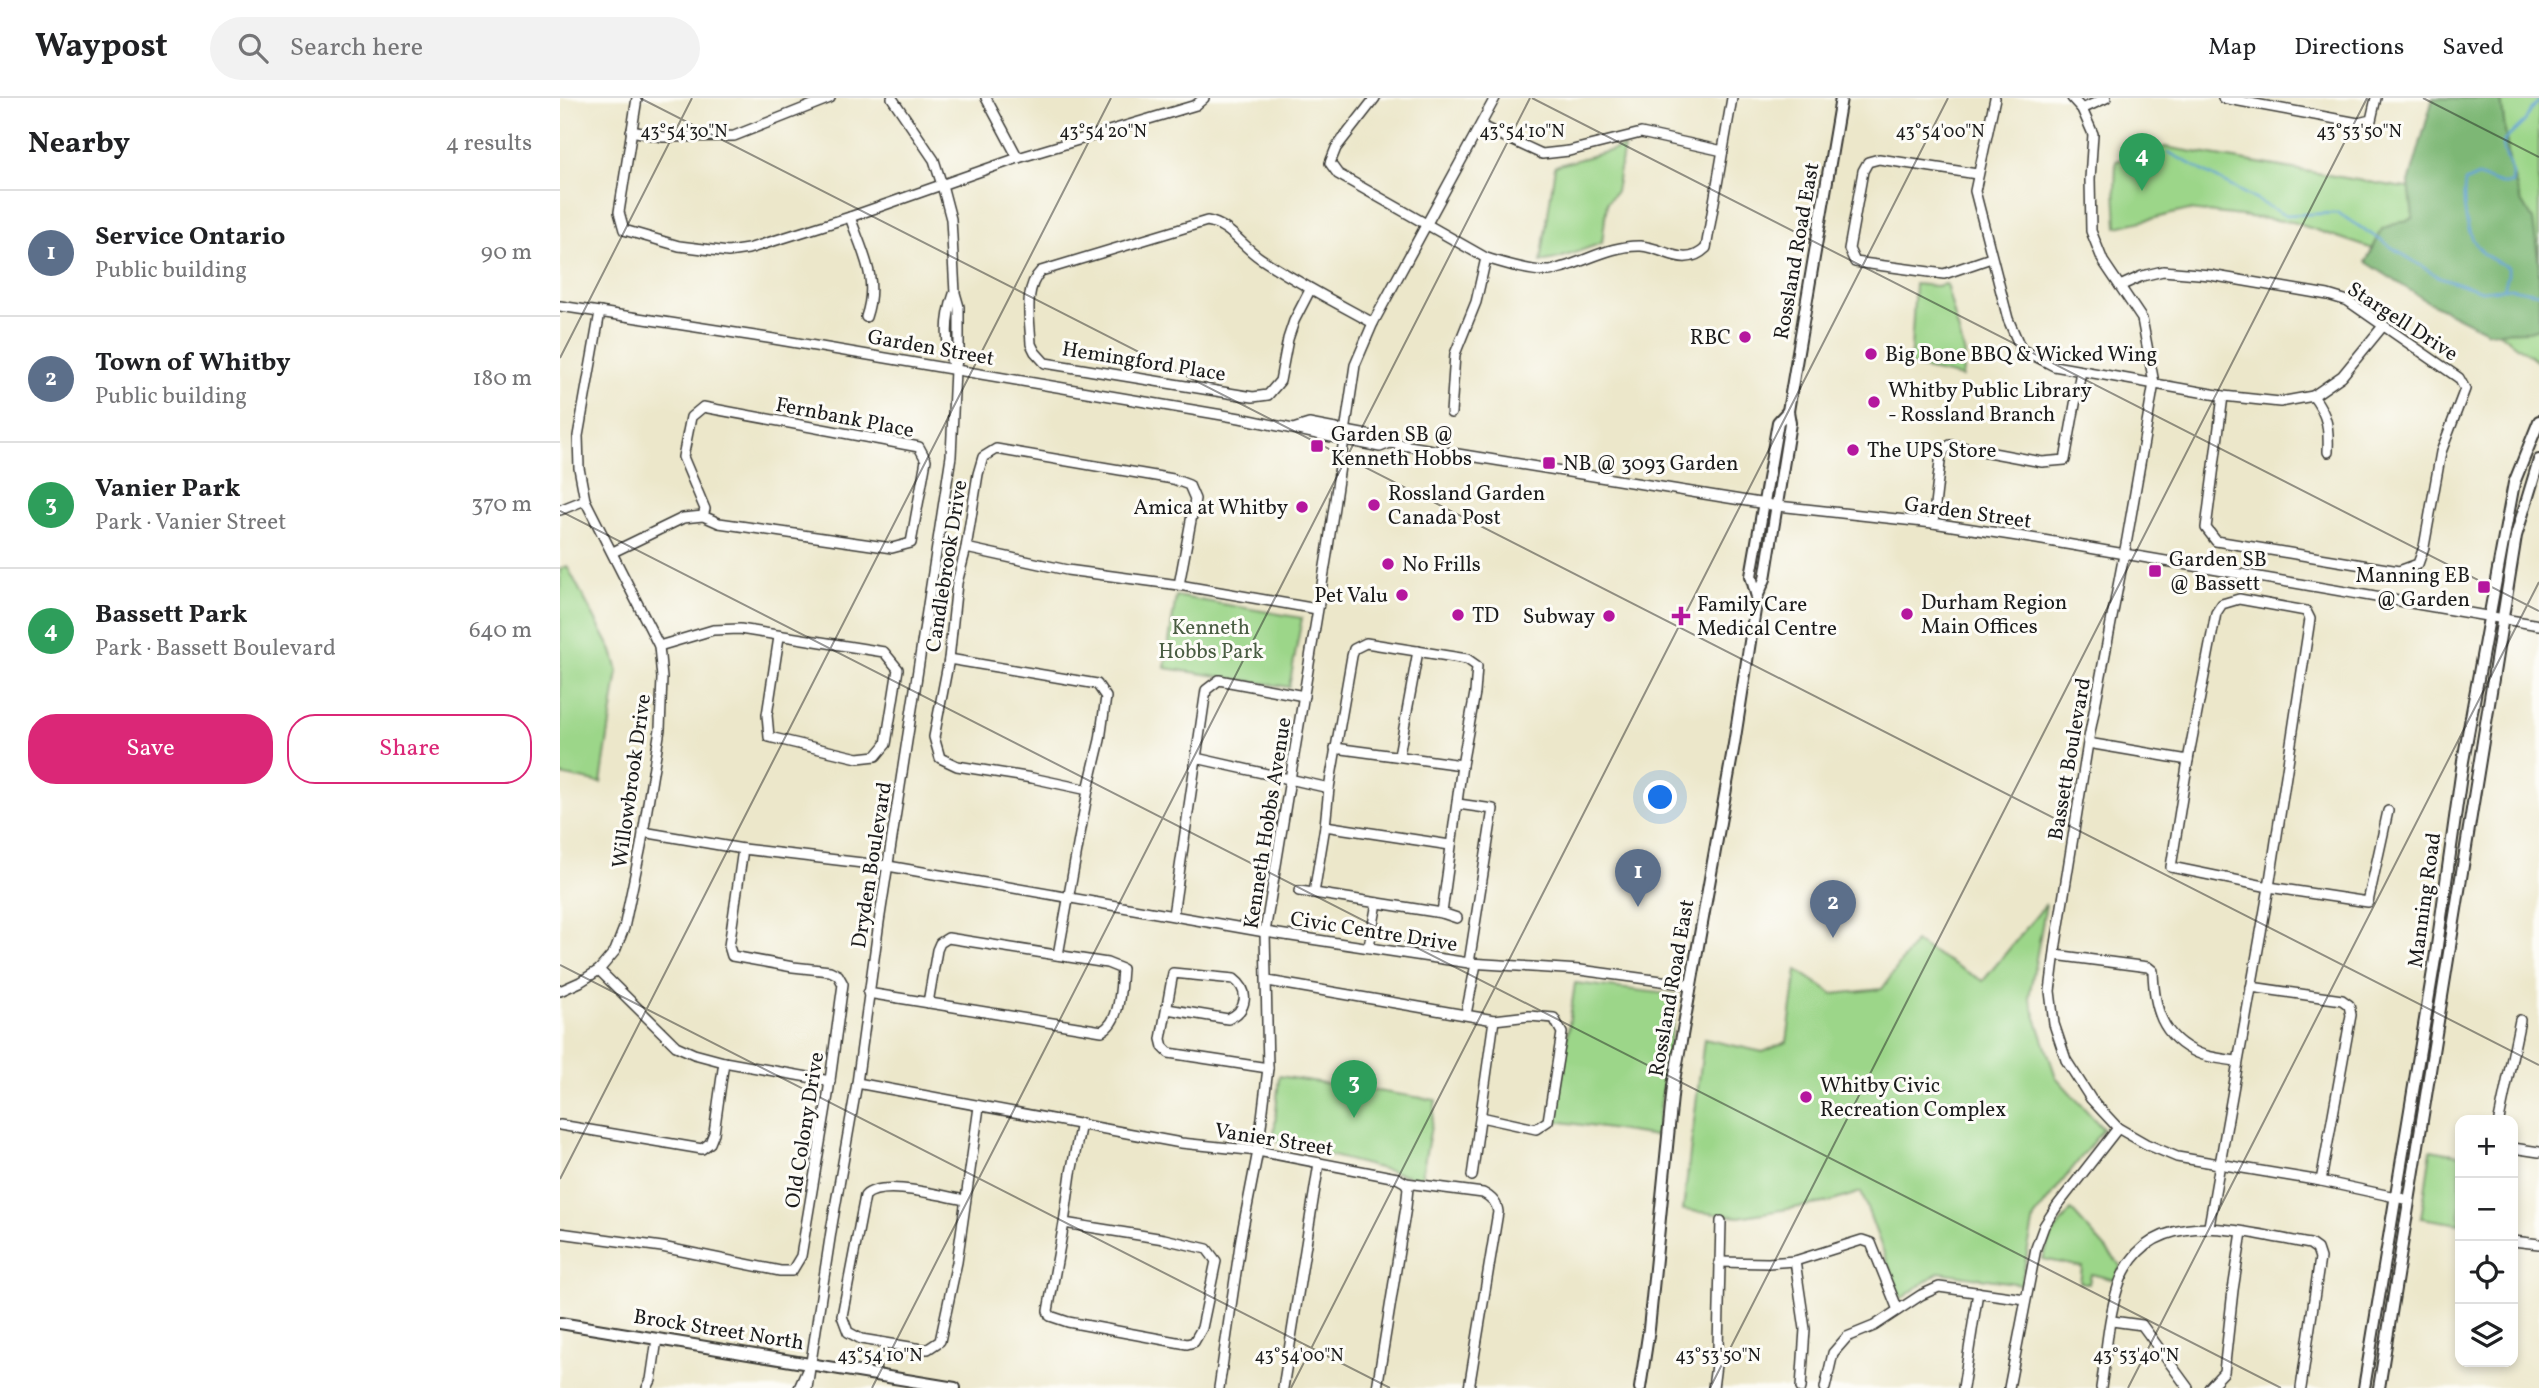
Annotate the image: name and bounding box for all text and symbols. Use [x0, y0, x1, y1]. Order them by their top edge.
search box [210, 17, 700, 80]
text: Waypost [35, 25, 168, 71]
icon: search [234, 29, 272, 67]
text: Search here [290, 30, 423, 66]
text: Map [2208, 31, 2256, 65]
text: Directions [2294, 31, 2404, 65]
text: Saved [2442, 31, 2504, 65]
text: 43°54'30"N [640, 120, 728, 145]
text: 43°54'20"N [1059, 120, 1147, 145]
text: 43°54'10"N [1479, 120, 1565, 145]
text: 43°54'00"N [1895, 120, 1985, 145]
text: 43°53'50"N [2316, 120, 2402, 145]
text: Nearby [28, 123, 130, 165]
text: 4 results [446, 128, 532, 160]
pin: 4 [2119, 133, 2165, 191]
street label: Rossland Road East [1768, 160, 1827, 342]
text: Service Ontario [95, 219, 285, 255]
text: 1 [46, 237, 56, 269]
text: 90 m [481, 237, 532, 269]
text: Public building [95, 255, 247, 287]
street label: Stargell Drive [2341, 276, 2463, 369]
street label: Garden Street [865, 323, 996, 374]
place label: RBC [1690, 324, 1731, 353]
marker: RBC [1737, 329, 1753, 345]
street label: Hemingford Place [1060, 335, 1228, 390]
place label: Big Bone BBQ & Wicked Wing [1885, 341, 2157, 370]
text: Town of Whitby [95, 345, 291, 381]
marker: Big Bone BBQ & Wicked Wing [1863, 346, 1879, 362]
text: 2 [45, 363, 57, 395]
text: 180 m [473, 363, 532, 395]
place label: Whitby Public Library - Rossland Branch [1888, 377, 2092, 430]
text: Public building [95, 381, 247, 413]
street label: Fernbank Place [773, 391, 916, 446]
marker: Whitby Public Library - Rossland Branch [1866, 394, 1882, 410]
place label: Garden SB @ Kenneth Hobbs [1331, 421, 1472, 474]
place label: The UPS Store [1867, 437, 1996, 466]
marker: Garden SB @ Kenneth Hobbs [1309, 438, 1325, 454]
marker: The UPS Store [1845, 442, 1861, 458]
place label: NB @ 3093 Garden [1563, 450, 1739, 479]
marker: NB @ 3093 Garden [1541, 455, 1557, 471]
text: Vanier Park [95, 471, 241, 507]
street label: Candlebrook Drive [920, 478, 975, 655]
place label: Rossland Garden Canada Post [1388, 480, 1545, 533]
text: 3 [45, 489, 57, 521]
text: 370 m [471, 489, 532, 521]
street label: Garden Street [1902, 490, 2033, 537]
place label: Amica at Whitby [1133, 494, 1289, 523]
marker: Rossland Garden Canada Post [1366, 497, 1382, 513]
marker: Amica at Whitby [1294, 499, 1310, 515]
text: Park · Vanier Street [95, 507, 286, 539]
place label: Garden SB @ Bassett [2169, 546, 2267, 599]
place label: No Frills [1402, 551, 1481, 580]
marker: No Frills [1380, 556, 1396, 572]
place label: Manning EB @ Garden [2355, 562, 2470, 615]
marker: Garden SB @ Bassett [2147, 563, 2163, 579]
marker: Manning EB @ Garden [2476, 579, 2492, 595]
place label: Pet Valu [1314, 582, 1388, 611]
marker: Pet Valu [1394, 587, 1410, 603]
place label: Durham Region Main Offices [1921, 589, 2067, 642]
place label: Family Care Medical Centre [1697, 591, 1837, 644]
text: Bassett Park [95, 597, 247, 633]
place label: TD [1472, 602, 1499, 631]
place label: Subway [1523, 603, 1596, 632]
marker: Family Care Medical Centre [1671, 606, 1691, 626]
marker: Durham Region Main Offices [1899, 606, 1915, 622]
marker: TD [1450, 607, 1466, 623]
marker: Subway [1601, 608, 1617, 624]
park label: Kenneth Hobbs Park [1158, 614, 1264, 667]
text: 4 [44, 615, 58, 647]
text: 640 m [469, 615, 532, 647]
text: Park · Bassett Boulevard [95, 633, 336, 665]
street label: Bassett Boulevard [2042, 676, 2099, 843]
street label: Willowbrook Drive [606, 692, 659, 870]
button: Save [28, 714, 273, 784]
button: Share [287, 714, 532, 784]
street label: Kenneth Hobbs Avenue [1237, 715, 1300, 931]
street label: Dryden Boulevard [845, 780, 900, 951]
your location [1643, 780, 1677, 814]
street label: Manning Road [2402, 831, 2449, 970]
pin: 1 [1615, 849, 1661, 907]
pin: 2 [1810, 880, 1856, 938]
street label: Rossland Road East [1643, 897, 1702, 1079]
street label: Civic Centre Drive [1288, 905, 1459, 960]
street label: Old Colony Drive [779, 1050, 832, 1210]
pin: 3 [1331, 1060, 1377, 1118]
place label: Whitby Civic Recreation Complex [1820, 1072, 2006, 1125]
marker: Whitby Civic Recreation Complex [1798, 1089, 1814, 1105]
map controls [2455, 1115, 2518, 1367]
button: + [2455, 1115, 2518, 1178]
street label: Vanier Street [1212, 1117, 1335, 1164]
button: − [2455, 1178, 2518, 1241]
button: locate [2455, 1241, 2518, 1304]
street label: Brock Street North [631, 1303, 806, 1358]
button: layers [2455, 1304, 2518, 1367]
text: 43°54'10"N [837, 1344, 923, 1369]
text: 43°54'00"N [1254, 1344, 1344, 1369]
text: 43°53'50"N [1675, 1344, 1761, 1369]
text: 43°53'40"N [2093, 1344, 2179, 1369]

